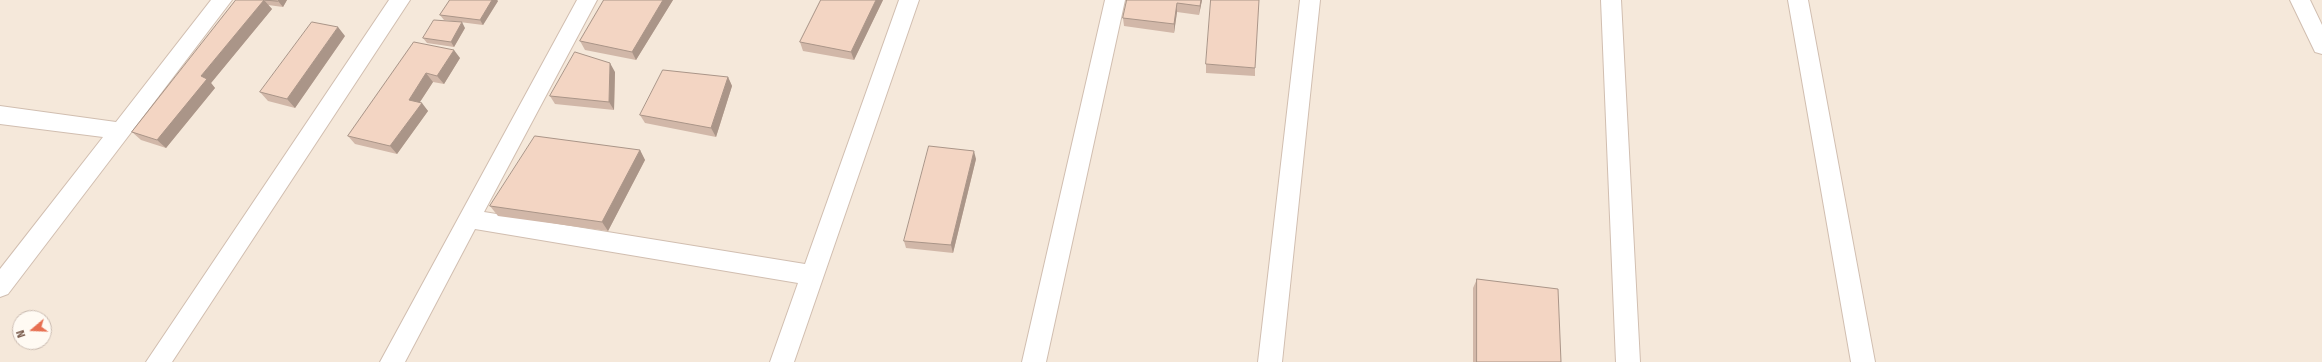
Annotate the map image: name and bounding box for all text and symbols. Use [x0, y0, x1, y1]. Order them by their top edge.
north arrow [12, 310, 52, 350]
text: N [14, 328, 28, 339]

